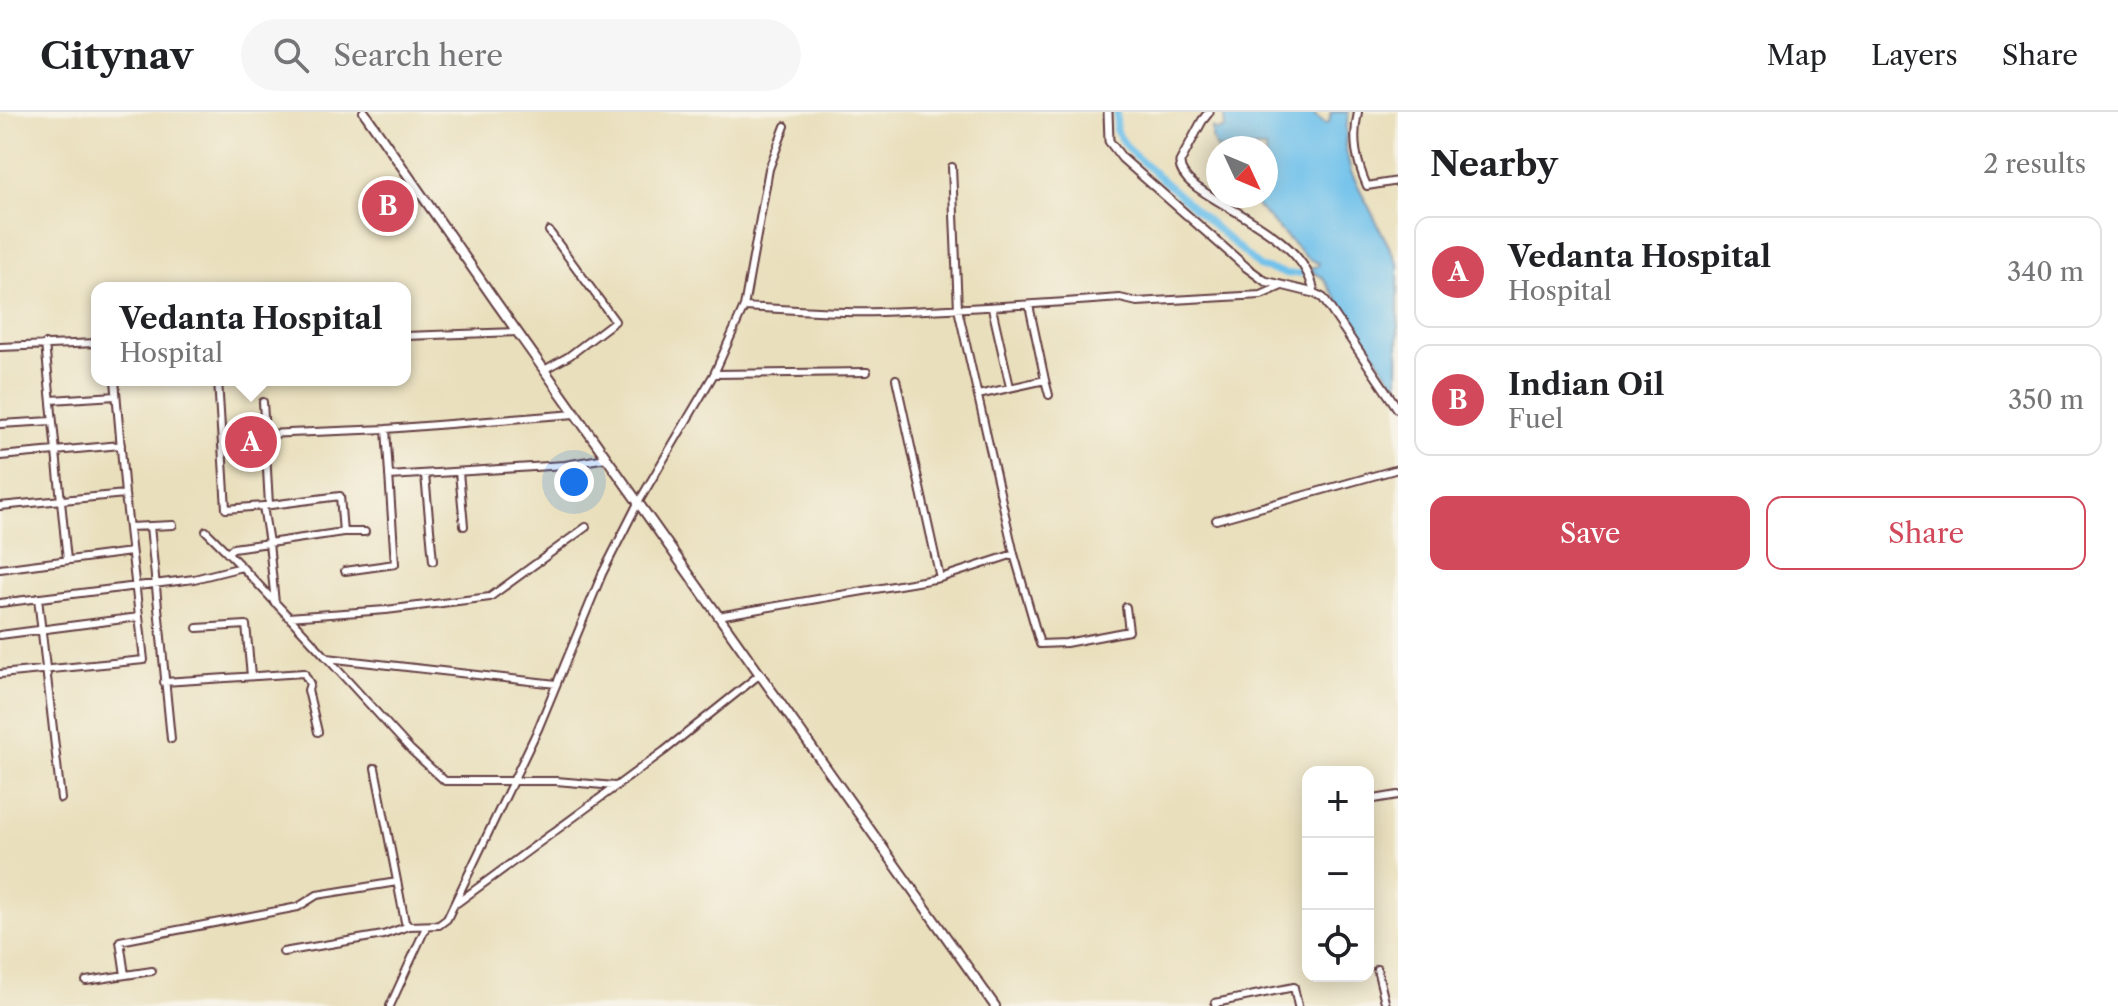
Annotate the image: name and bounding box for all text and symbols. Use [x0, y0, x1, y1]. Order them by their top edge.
search box [241, 19, 801, 91]
text: Citynav [40, 32, 193, 79]
icon: search [269, 33, 313, 77]
text: Search here [333, 37, 503, 74]
text: Map [1767, 38, 1827, 72]
text: Layers [1871, 38, 1958, 72]
text: Share [2002, 38, 2078, 72]
north arrow [1206, 136, 1278, 208]
text: Nearby [1430, 143, 1558, 185]
text: 2 results [1983, 148, 2086, 180]
pin: B [362, 176, 414, 236]
text: Vedanta Hospital [1508, 238, 1771, 275]
text: A [1448, 256, 1468, 288]
text: 340 m [2007, 256, 2084, 288]
text: Hospital [1508, 275, 1612, 307]
popup [91, 282, 411, 386]
text: Vedanta Hospital [119, 300, 383, 337]
text: Hospital [119, 337, 223, 369]
text: Indian Oil [1508, 366, 1664, 403]
text: B [1448, 384, 1468, 416]
text: 350 m [2008, 384, 2084, 416]
text: Fuel [1508, 403, 1563, 435]
pin: A [225, 412, 277, 472]
your location [554, 462, 594, 502]
button: Save [1430, 496, 1750, 570]
button: Share [1766, 496, 2086, 570]
map controls [1302, 766, 1374, 982]
button: + [1302, 766, 1374, 838]
button: − [1302, 838, 1374, 910]
button: locate [1302, 910, 1374, 982]

